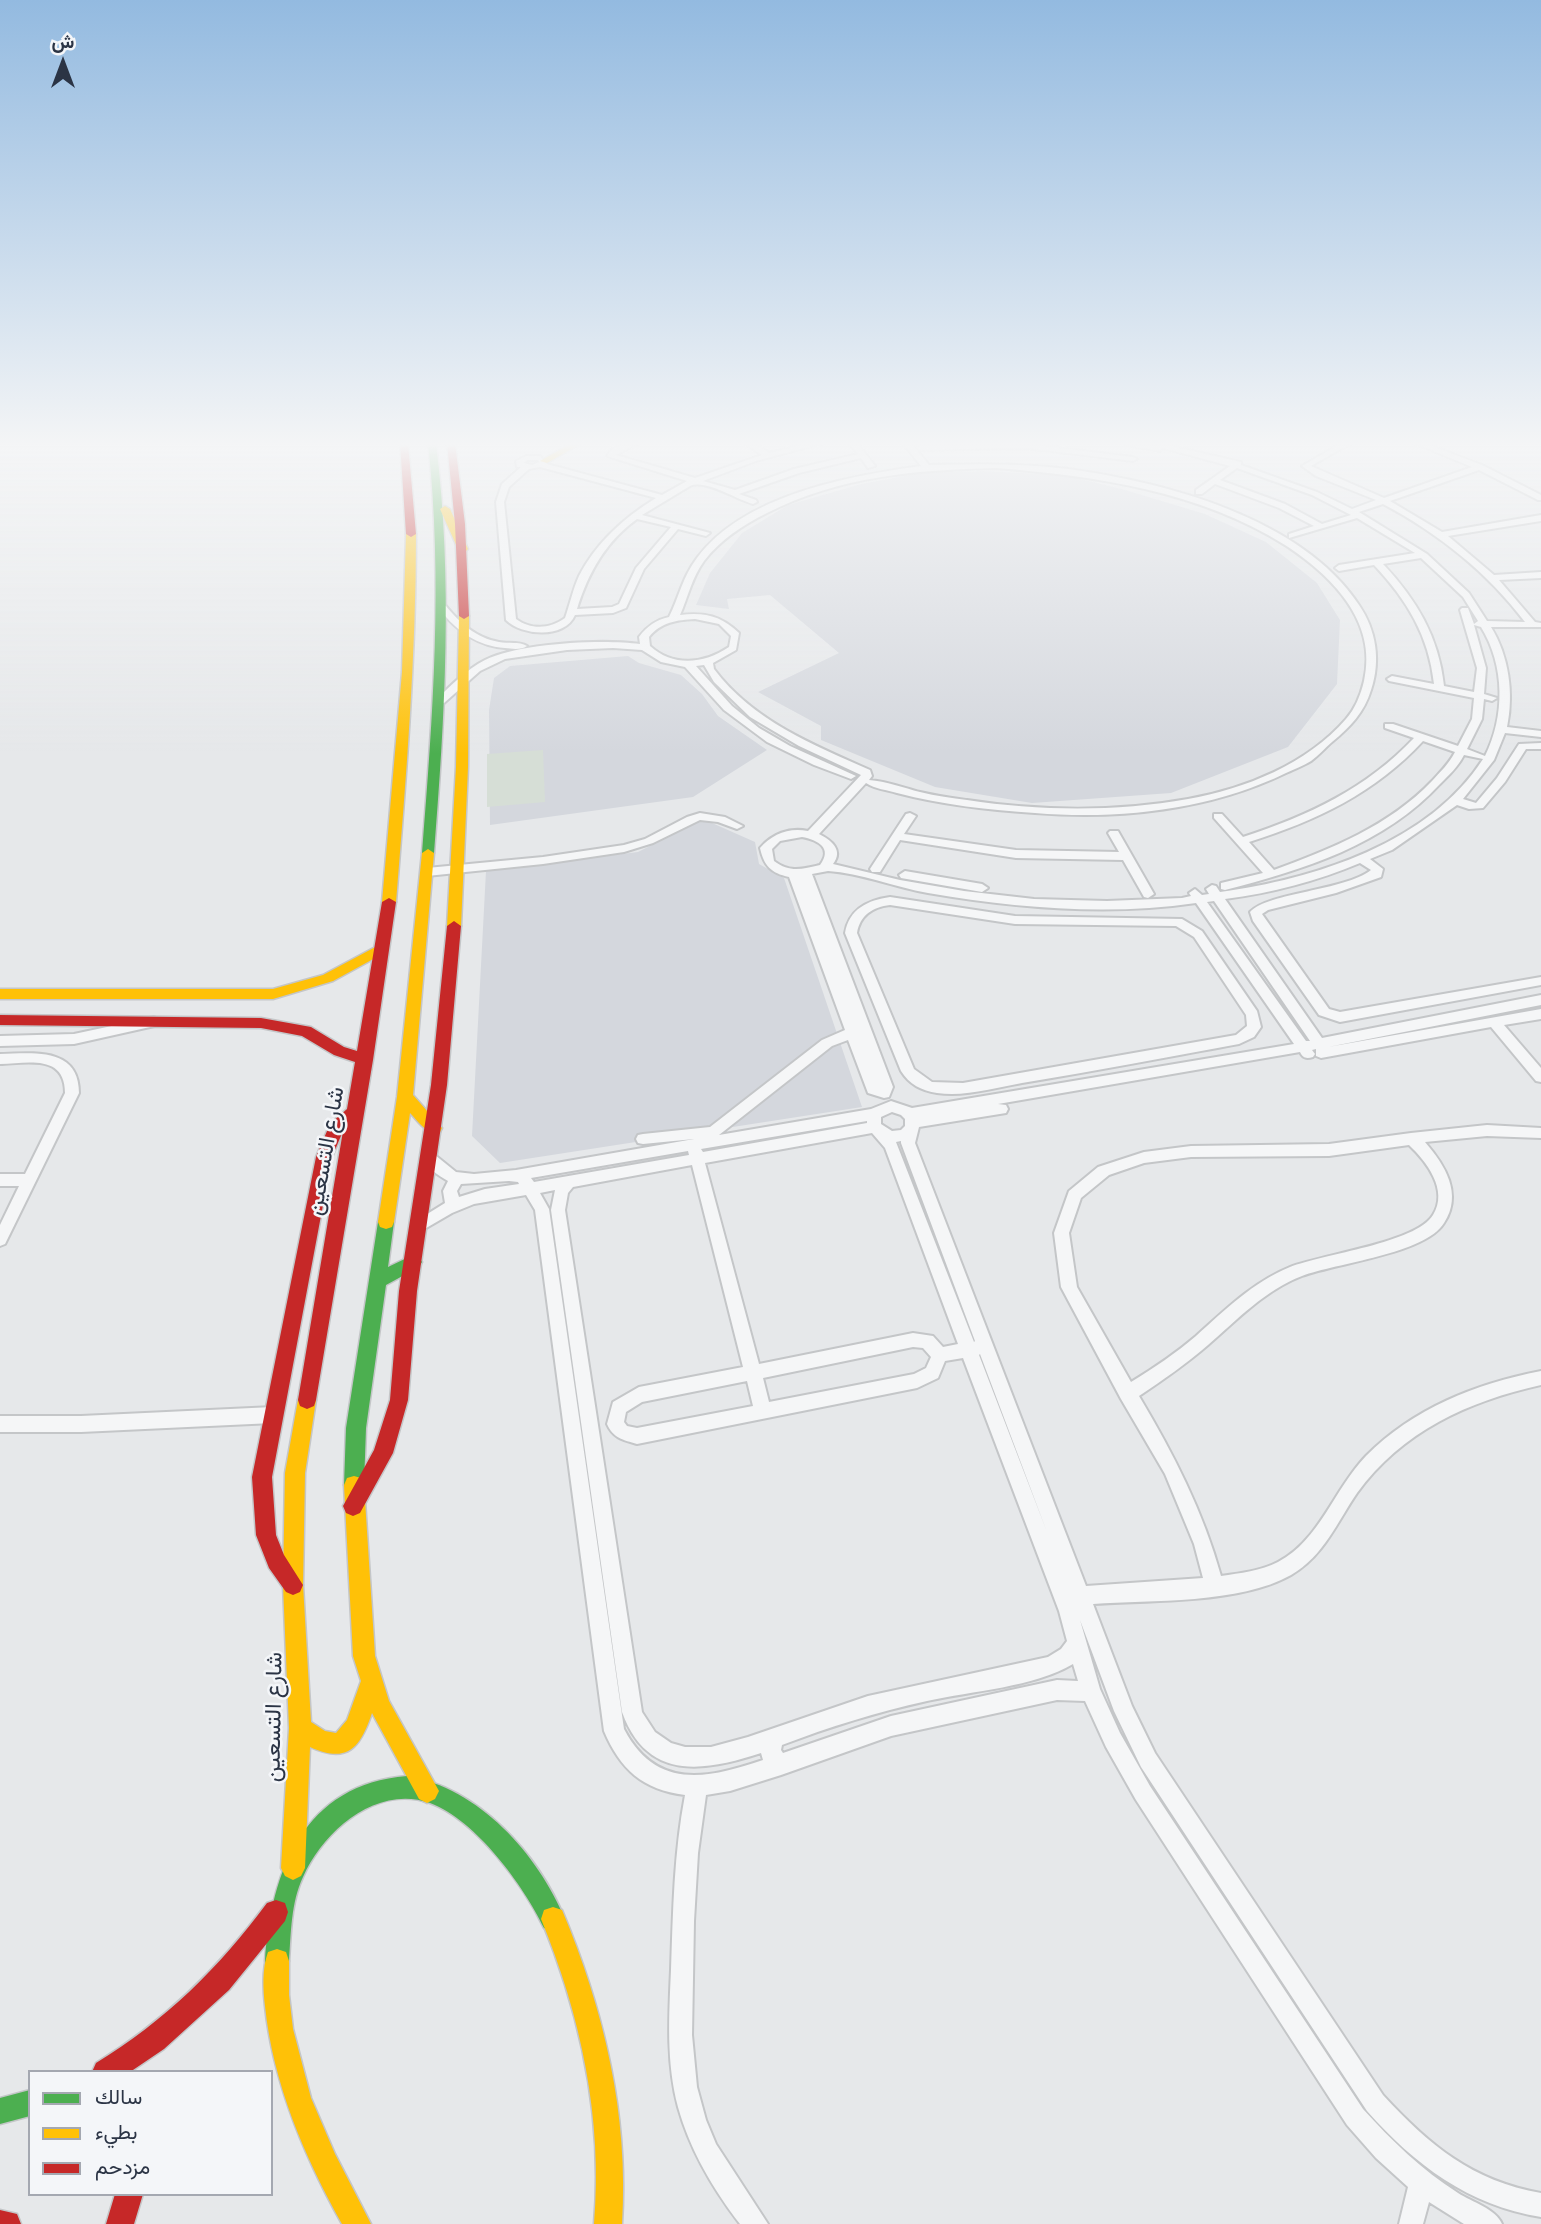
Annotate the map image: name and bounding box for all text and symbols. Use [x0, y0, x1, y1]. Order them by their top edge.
north arrow [28, 28, 98, 98]
text: ش [52, 31, 74, 53]
street label: شارع التسعين [301, 1084, 351, 1218]
street label: شارع التسعين [259, 1652, 289, 1782]
legend [28, 2070, 273, 2196]
text: سالك [95, 2085, 142, 2109]
text: بطيء [95, 2120, 138, 2144]
text: مزدحم [95, 2155, 150, 2179]

